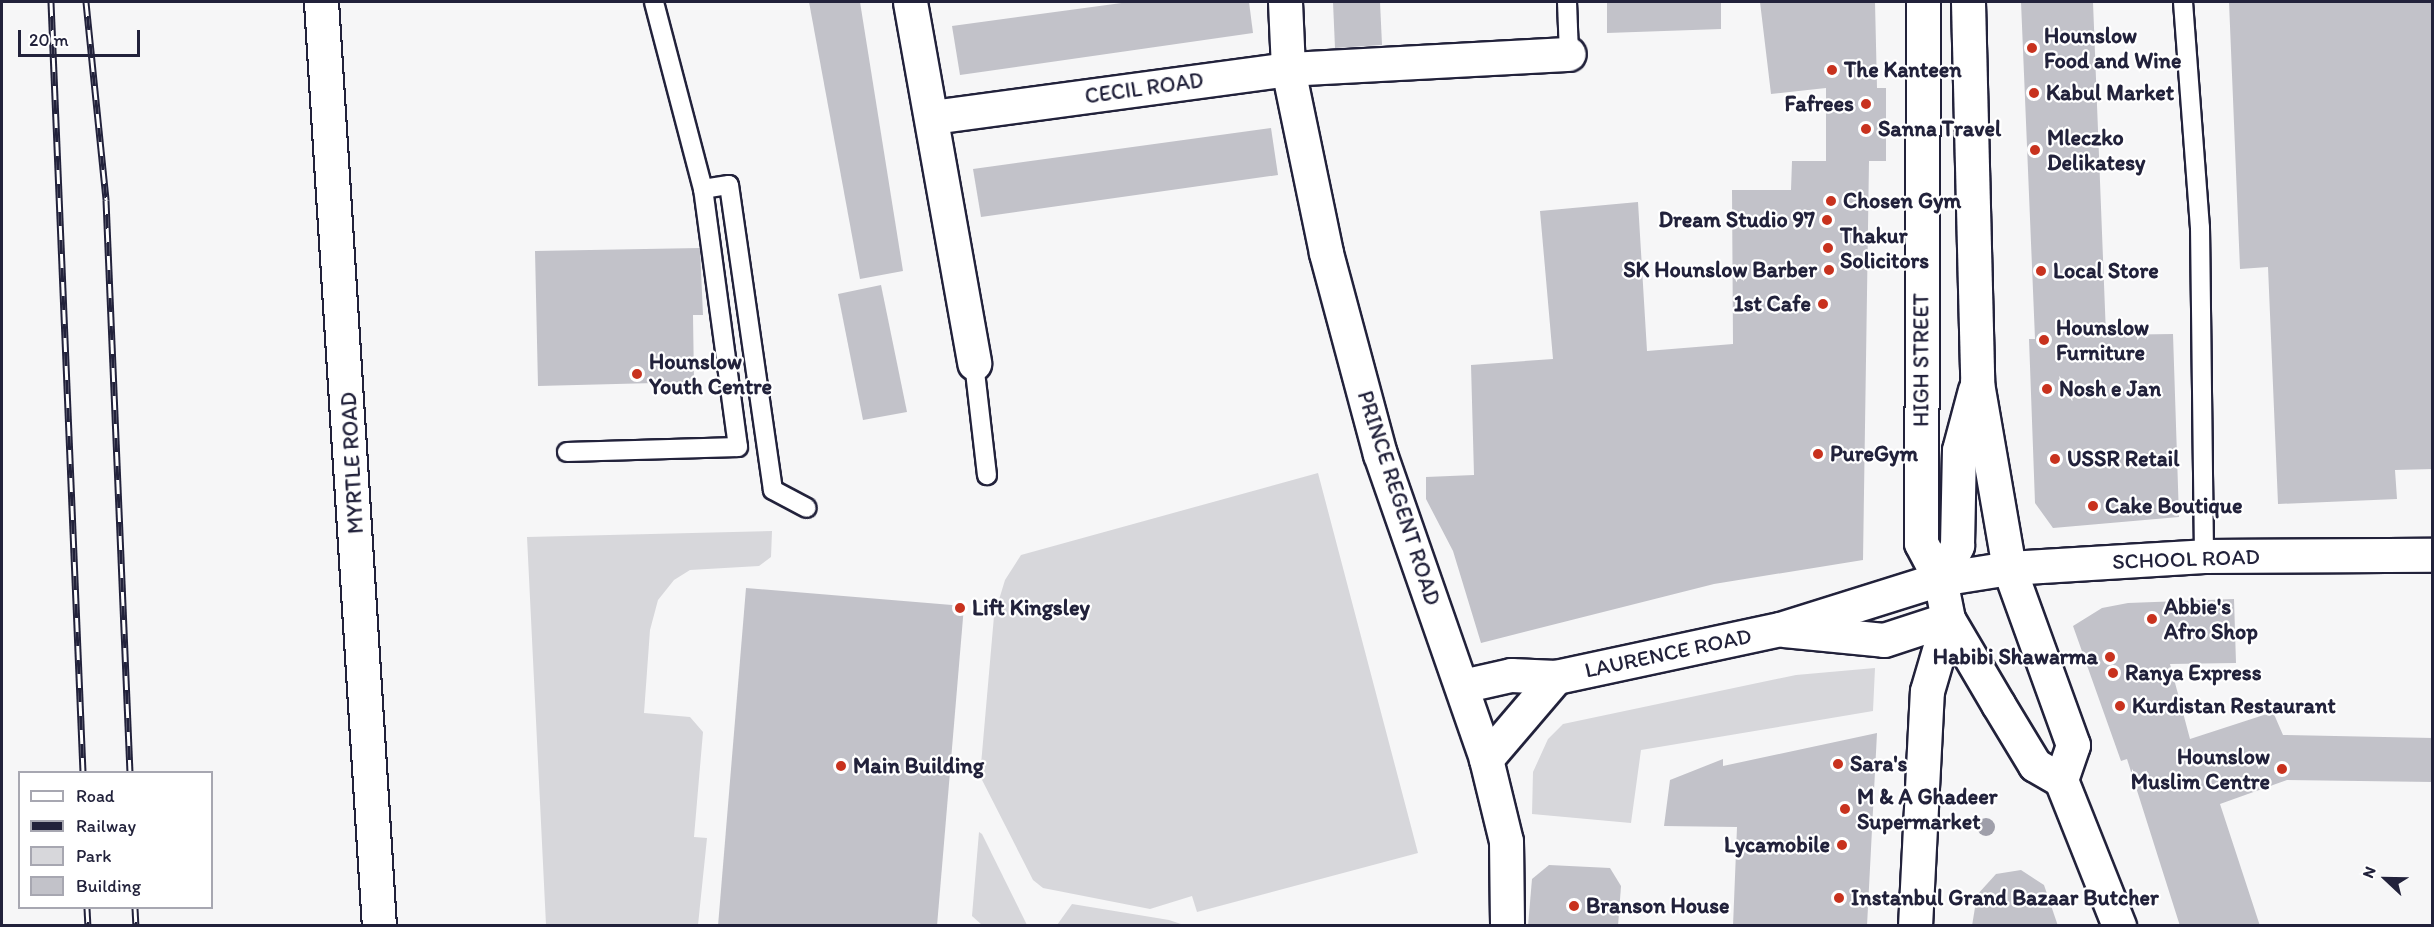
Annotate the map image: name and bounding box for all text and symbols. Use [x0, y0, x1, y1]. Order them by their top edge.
scale bar [21, 18, 142, 56]
place label: Hounslow Food and Wine [2044, 22, 2182, 74]
text: 20 m [29, 29, 69, 51]
marker: Hounslow Food and Wine [2025, 41, 2039, 55]
place label: The Kanteen [1844, 57, 1963, 83]
marker: The Kanteen [1825, 63, 1839, 77]
street label: CECIL ROAD [1083, 67, 1205, 109]
place label: Kabul Market [2046, 80, 2174, 106]
marker: Kabul Market [2027, 86, 2041, 100]
place label: Fafrees [1785, 91, 1854, 117]
marker: Fafrees [1859, 97, 1873, 111]
place label: Sanna Travel [1878, 116, 2000, 142]
marker: Sanna Travel [1859, 122, 1873, 136]
place label: Mleczko Delikatesy [2047, 124, 2145, 176]
marker: Mleczko Delikatesy [2028, 143, 2042, 157]
place label: Chosen Gym [1843, 188, 1961, 214]
marker: Chosen Gym [1824, 194, 1838, 208]
place label: Dream Studio 97 [1659, 207, 1815, 233]
marker: Dream Studio 97 [1820, 213, 1834, 227]
place label: Thakur Solicitors [1840, 222, 1929, 274]
marker: Thakur Solicitors [1821, 241, 1835, 255]
place label: SK Hounslow Barber [1623, 257, 1817, 283]
place label: Local Store [2053, 258, 2158, 284]
marker: SK Hounslow Barber [1822, 263, 1836, 277]
marker: Local Store [2034, 264, 2048, 278]
place label: 1st Cafe [1734, 291, 1811, 317]
street label: HIGH STREET [1908, 293, 1934, 427]
marker: 1st Cafe [1816, 297, 1830, 311]
place label: Hounslow Furniture [2056, 314, 2149, 366]
marker: Hounslow Furniture [2037, 333, 2051, 347]
place label: Hounslow Youth Centre [649, 348, 772, 400]
marker: Hounslow Youth Centre [630, 367, 644, 381]
place label: Nosh e Jan [2059, 376, 2161, 402]
marker: Nosh e Jan [2040, 382, 2054, 396]
street label: PRINCE REGENT ROAD [1352, 388, 1446, 608]
street label: MYRTLE ROAD [335, 392, 369, 534]
place label: PureGym [1830, 441, 1918, 467]
place label: USSR Retail [2067, 446, 2179, 472]
marker: PureGym [1811, 447, 1825, 461]
marker: USSR Retail [2048, 452, 2062, 466]
place label: Cake Boutique [2105, 493, 2243, 519]
marker: Cake Boutique [2086, 499, 2100, 513]
street label: SCHOOL ROAD [2112, 543, 2260, 575]
place label: Abbie's Afro Shop [2164, 593, 2257, 644]
place label: Lift Kingsley [972, 595, 1090, 621]
marker: Lift Kingsley [953, 601, 967, 615]
marker: Abbie's Afro Shop [2145, 612, 2159, 626]
street label: LAURENCE ROAD [1583, 623, 1753, 683]
place label: Habibi Shawarma [1932, 644, 2098, 670]
marker: Habibi Shawarma [2103, 650, 2117, 664]
place label: Ranya Express [2125, 660, 2261, 686]
marker: Ranya Express [2106, 666, 2120, 680]
place label: Kurdistan Restaurant [2132, 693, 2336, 719]
marker: Kurdistan Restaurant [2113, 699, 2127, 713]
place label: Hounslow Muslim Centre [2131, 743, 2270, 794]
place label: Sara's [1850, 751, 1907, 777]
place label: Main Building [853, 753, 984, 779]
marker: Sara's [1831, 757, 1845, 771]
marker: Main Building [834, 759, 848, 773]
marker: Hounslow Muslim Centre [2275, 762, 2289, 776]
legend [18, 771, 213, 909]
place label: M & A Ghadeer Supermarket [1857, 783, 1997, 834]
text: Road [76, 785, 115, 807]
marker: M & A Ghadeer Supermarket [1838, 802, 1852, 816]
text: Railway [76, 815, 136, 837]
place label: Lycamobile [1724, 832, 1830, 858]
marker: Lycamobile [1835, 838, 1849, 852]
text: Park [76, 845, 111, 867]
north arrow [2356, 849, 2416, 909]
text: N [2358, 863, 2380, 881]
text: Building [76, 875, 141, 897]
place label: Instanbul Grand Bazaar Butcher [1851, 885, 2159, 911]
marker: Instanbul Grand Bazaar Butcher [1832, 891, 1846, 905]
place label: Branson House [1586, 893, 1729, 919]
marker: Branson House [1567, 899, 1581, 913]

